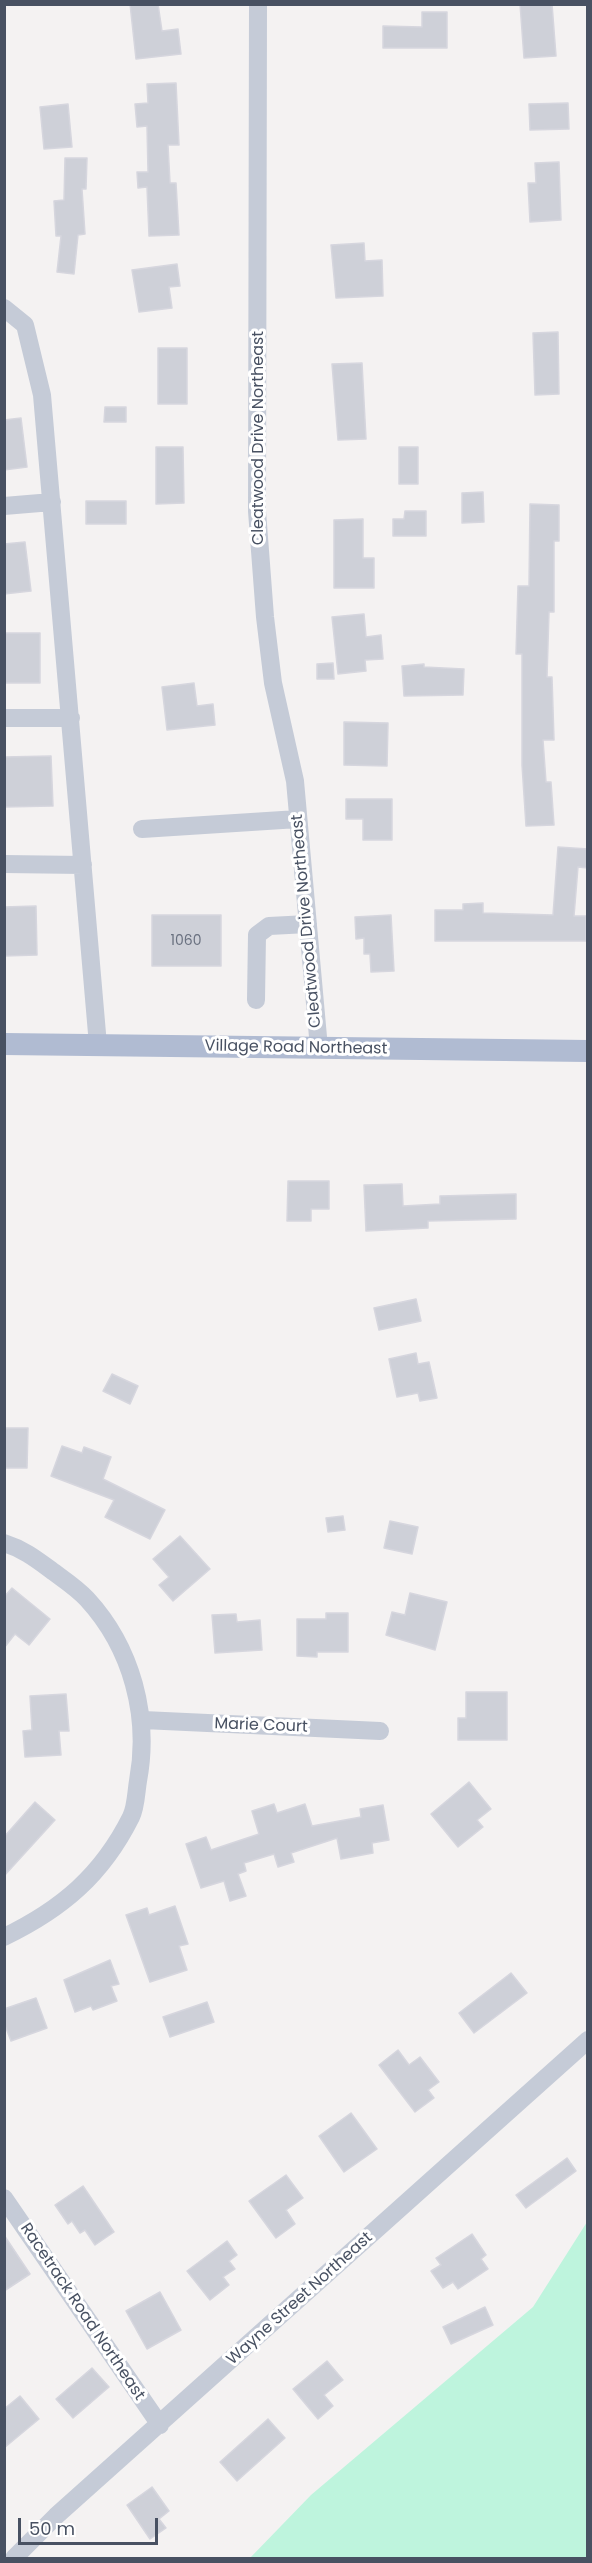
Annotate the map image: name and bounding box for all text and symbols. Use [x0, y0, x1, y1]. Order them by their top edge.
street label: Cleatwood Drive Northeast [249, 331, 269, 545]
street label: Cleatwood Drive Northeast [288, 813, 326, 1029]
house number: 1060 [171, 933, 201, 949]
street label: Village Road Northeast [204, 1037, 388, 1059]
street label: Marie Court [214, 1715, 308, 1737]
street label: Racetrack Road Northeast [16, 2220, 148, 2404]
street label: Wayne Street Northeast [223, 2228, 377, 2370]
scale bar [21, 2506, 160, 2544]
text: 50 m [29, 2516, 75, 2541]

